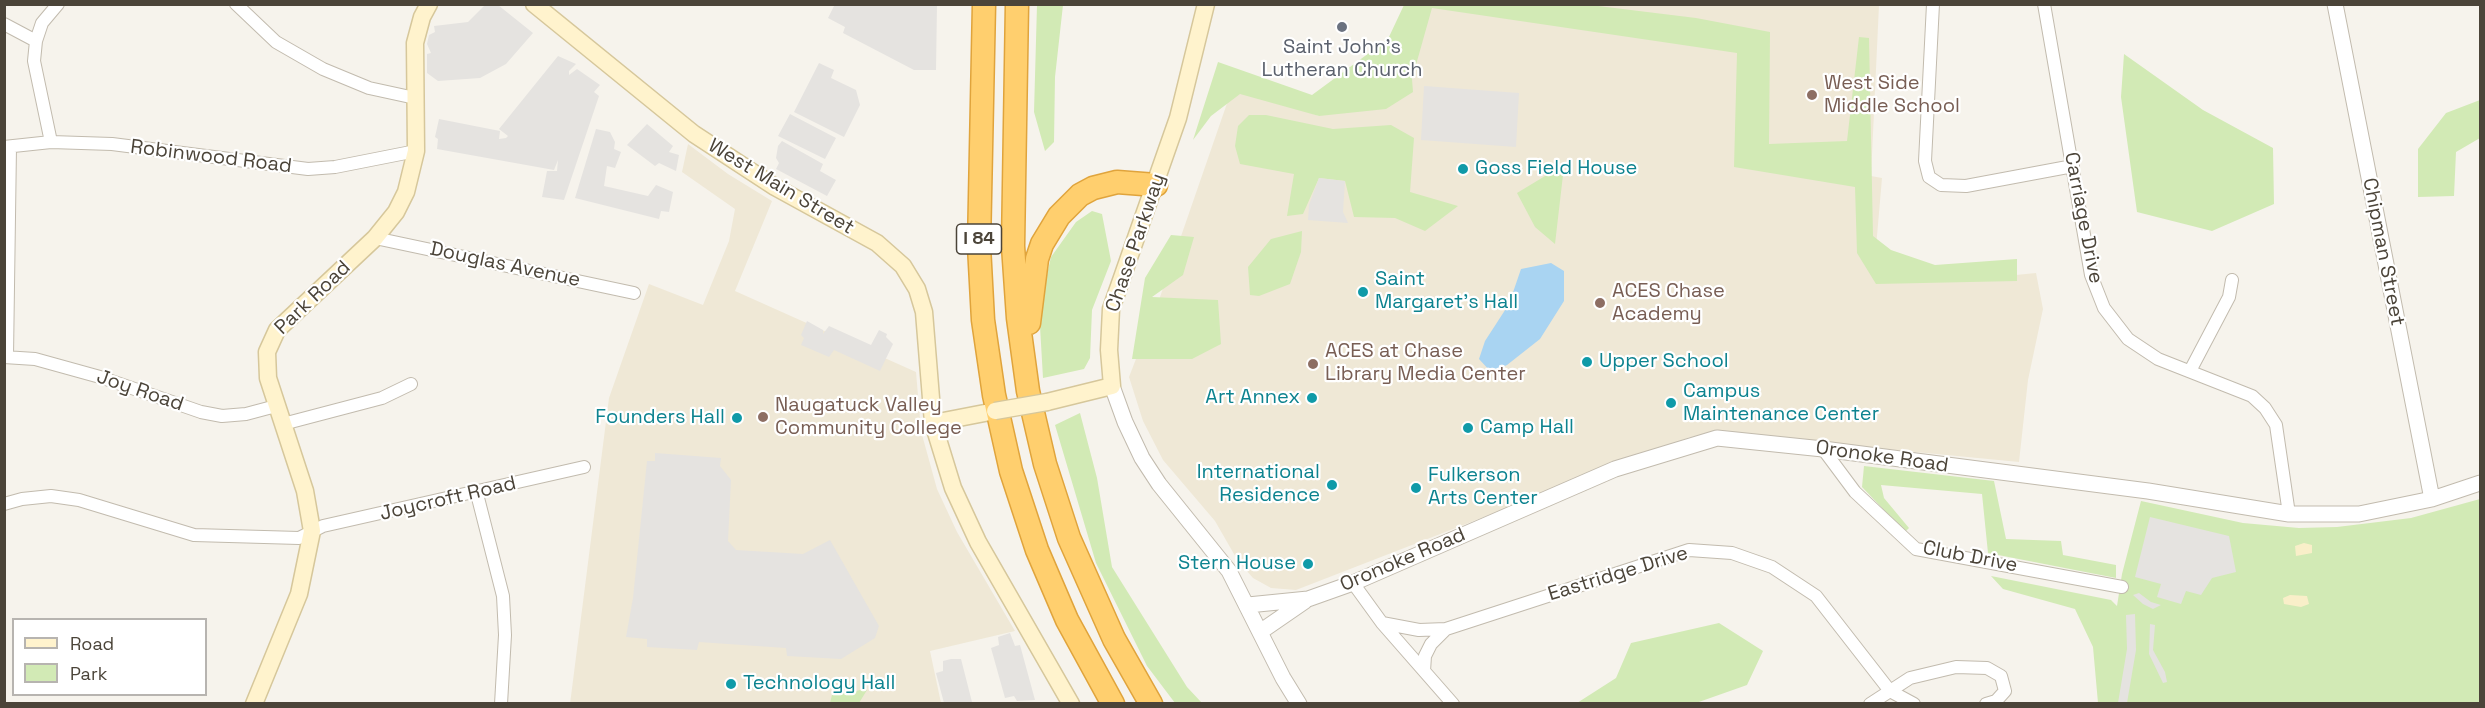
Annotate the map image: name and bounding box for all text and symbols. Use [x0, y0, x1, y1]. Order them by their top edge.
marker: Saint John's Lutheran Church [1335, 20, 1349, 34]
place label: Saint John's Lutheran Church [1261, 36, 1423, 83]
place label: West Side Middle School [1824, 72, 1960, 119]
marker: West Side Middle School [1805, 88, 1819, 102]
street label: West Main Street [704, 134, 858, 240]
street label: Robinwood Road [129, 135, 293, 179]
street label: Carriage Drive [2059, 150, 2107, 286]
place label: Goss Field House [1475, 157, 1637, 181]
marker: Goss Field House [1456, 162, 1470, 176]
street label: Chase Parkway [1101, 171, 1171, 315]
street label: Chipman Street [2357, 176, 2409, 328]
road number: I 84 [956, 224, 1002, 254]
street label: Douglas Avenue [428, 237, 582, 293]
street label: Park Road [270, 256, 356, 340]
place label: Saint Margaret's Hall [1375, 268, 1518, 315]
place label: ACES Chase Academy [1612, 280, 1725, 327]
marker: Saint Margaret's Hall [1356, 285, 1370, 299]
marker: ACES Chase Academy [1593, 296, 1607, 310]
place label: ACES at Chase Library Media Center [1325, 340, 1526, 387]
place label: Upper School [1599, 350, 1729, 374]
marker: Upper School [1580, 355, 1594, 369]
marker: ACES at Chase Library Media Center [1306, 357, 1320, 371]
street label: Joy Road [93, 365, 187, 417]
place label: Campus Maintenance Center [1683, 380, 1879, 427]
place label: Art Annex [1205, 386, 1300, 410]
marker: Art Annex [1305, 391, 1319, 405]
place label: Naugatuck Valley Community College [775, 394, 962, 441]
marker: Campus Maintenance Center [1664, 396, 1678, 410]
place label: Founders Hall [595, 406, 725, 430]
marker: Naugatuck Valley Community College [756, 410, 770, 424]
marker: Founders Hall [730, 411, 744, 425]
place label: Camp Hall [1480, 416, 1574, 440]
marker: Camp Hall [1461, 421, 1475, 435]
street label: Oronoke Road [1814, 436, 1950, 478]
place label: International Residence [1197, 461, 1320, 508]
place label: Fulkerson Arts Center [1428, 464, 1538, 511]
street label: Joycroft Road [378, 472, 518, 526]
marker: International Residence [1325, 478, 1339, 492]
marker: Fulkerson Arts Center [1409, 481, 1423, 495]
street label: Oronoke Road [1337, 523, 1469, 597]
street label: Club Drive [1921, 536, 2019, 578]
street label: Eastridge Drive [1545, 541, 1691, 607]
place label: Stern House [1178, 552, 1296, 576]
marker: Stern House [1301, 557, 1315, 571]
legend [12, 618, 207, 696]
text: Road [70, 632, 114, 655]
text: Park [70, 662, 107, 685]
place label: Technology Hall [743, 672, 895, 696]
marker: Technology Hall [724, 677, 738, 691]

